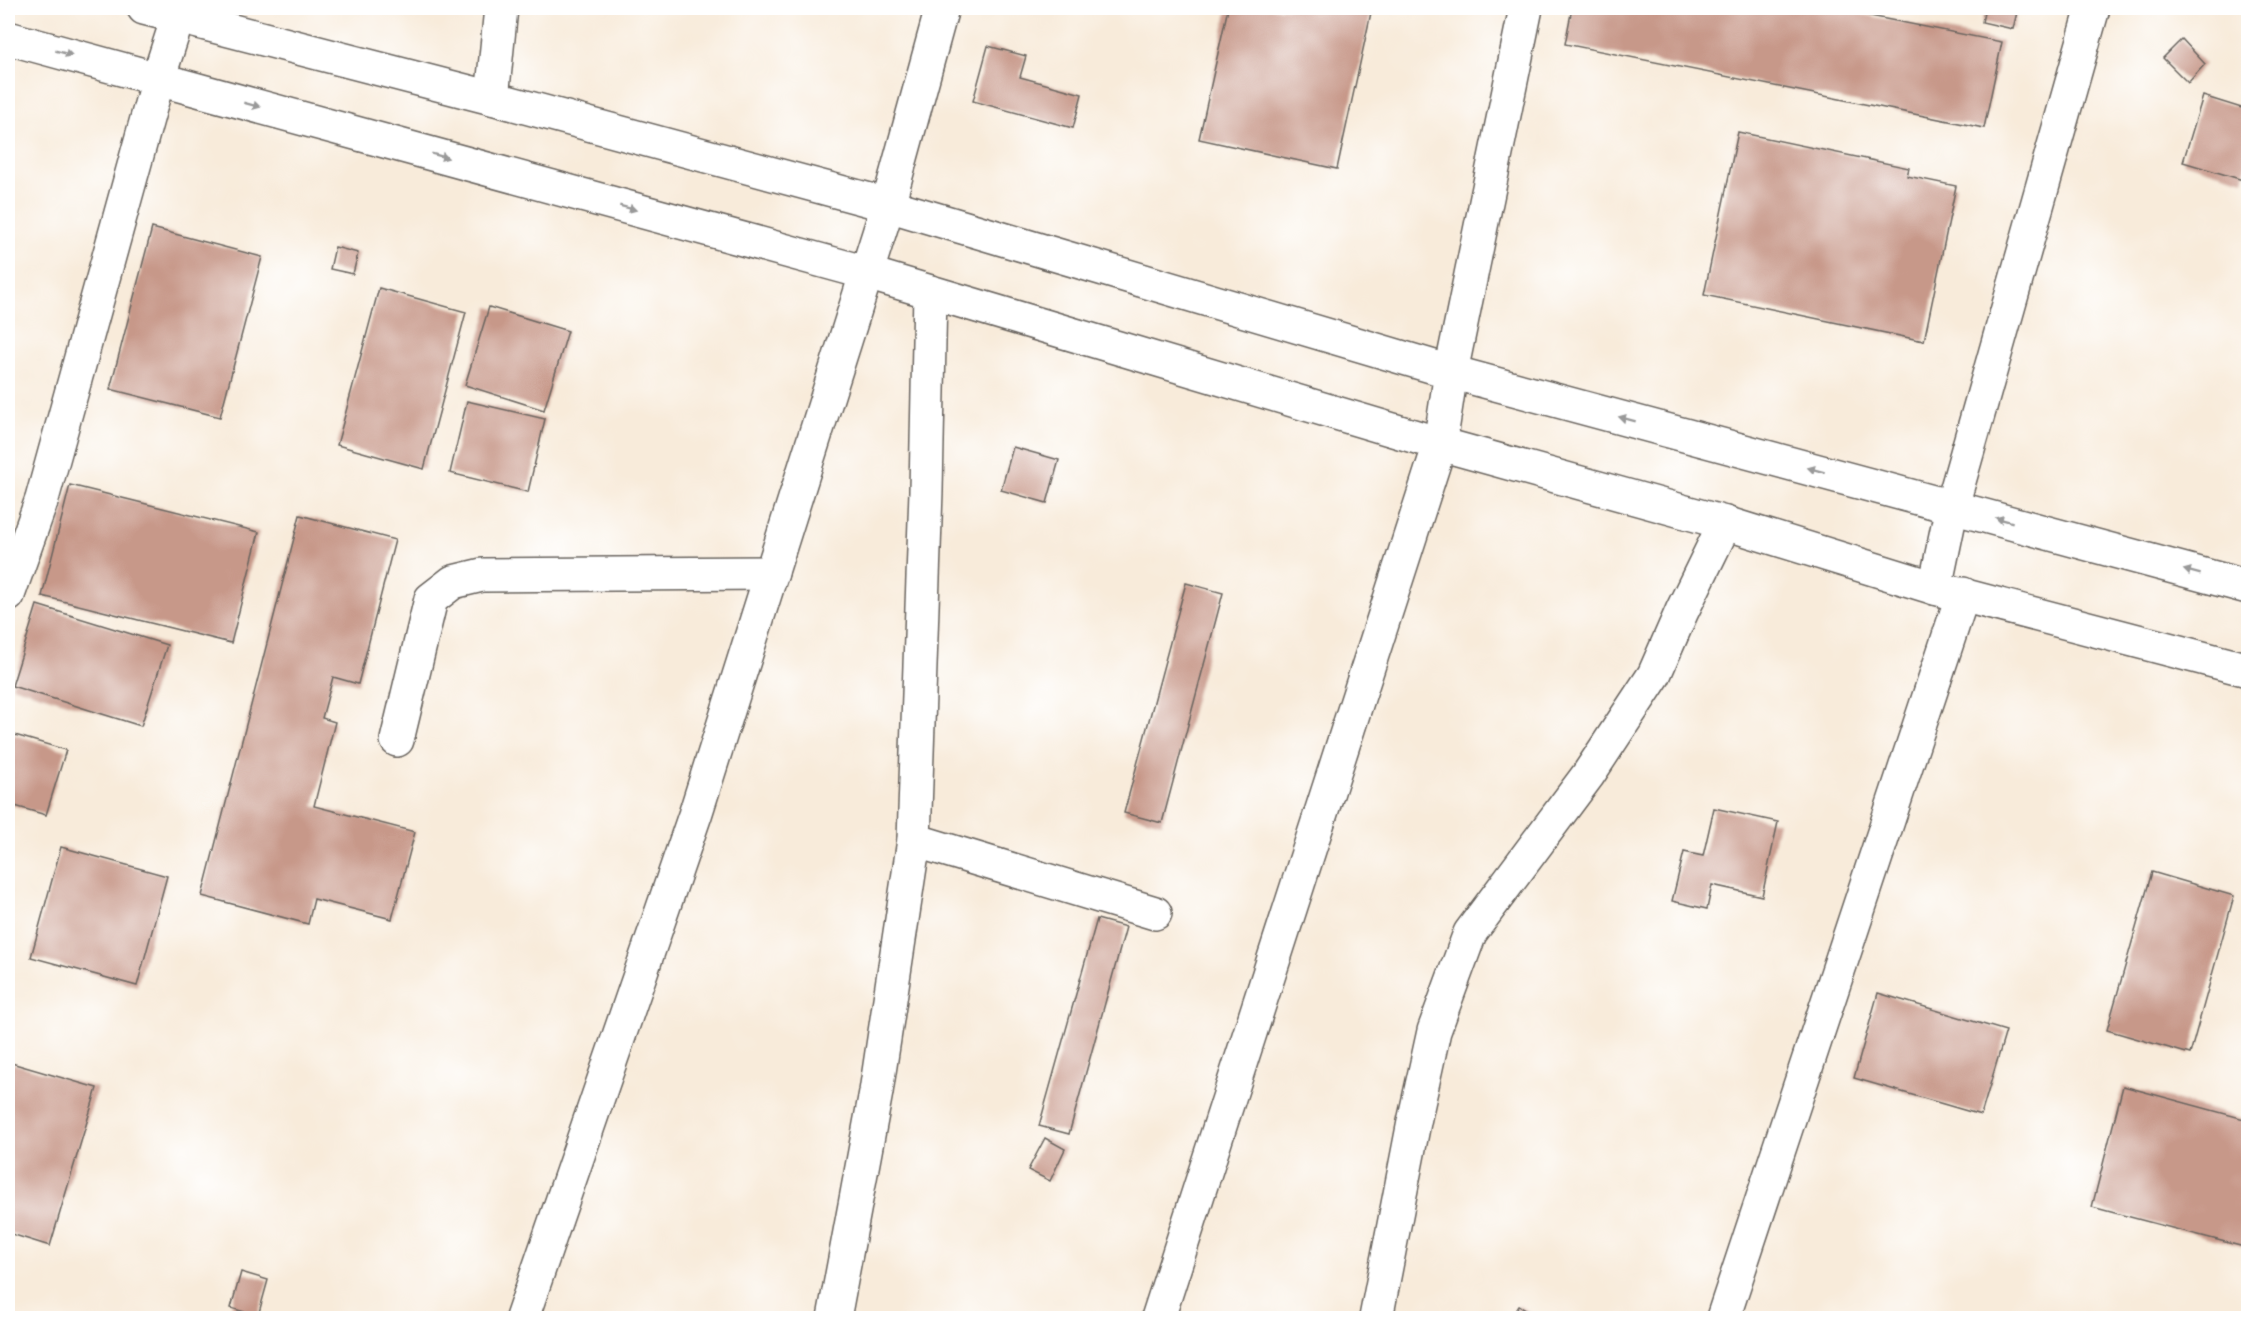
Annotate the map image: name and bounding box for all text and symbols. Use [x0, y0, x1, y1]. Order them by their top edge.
one-way arrow [55, 49, 73, 58]
one-way arrow [243, 100, 261, 110]
one-way arrow [431, 152, 449, 161]
one-way arrow [619, 204, 637, 213]
one-way arrow [1618, 414, 1636, 424]
one-way arrow [1807, 464, 1825, 474]
one-way arrow [1995, 515, 2013, 525]
one-way arrow [2183, 567, 2201, 576]

